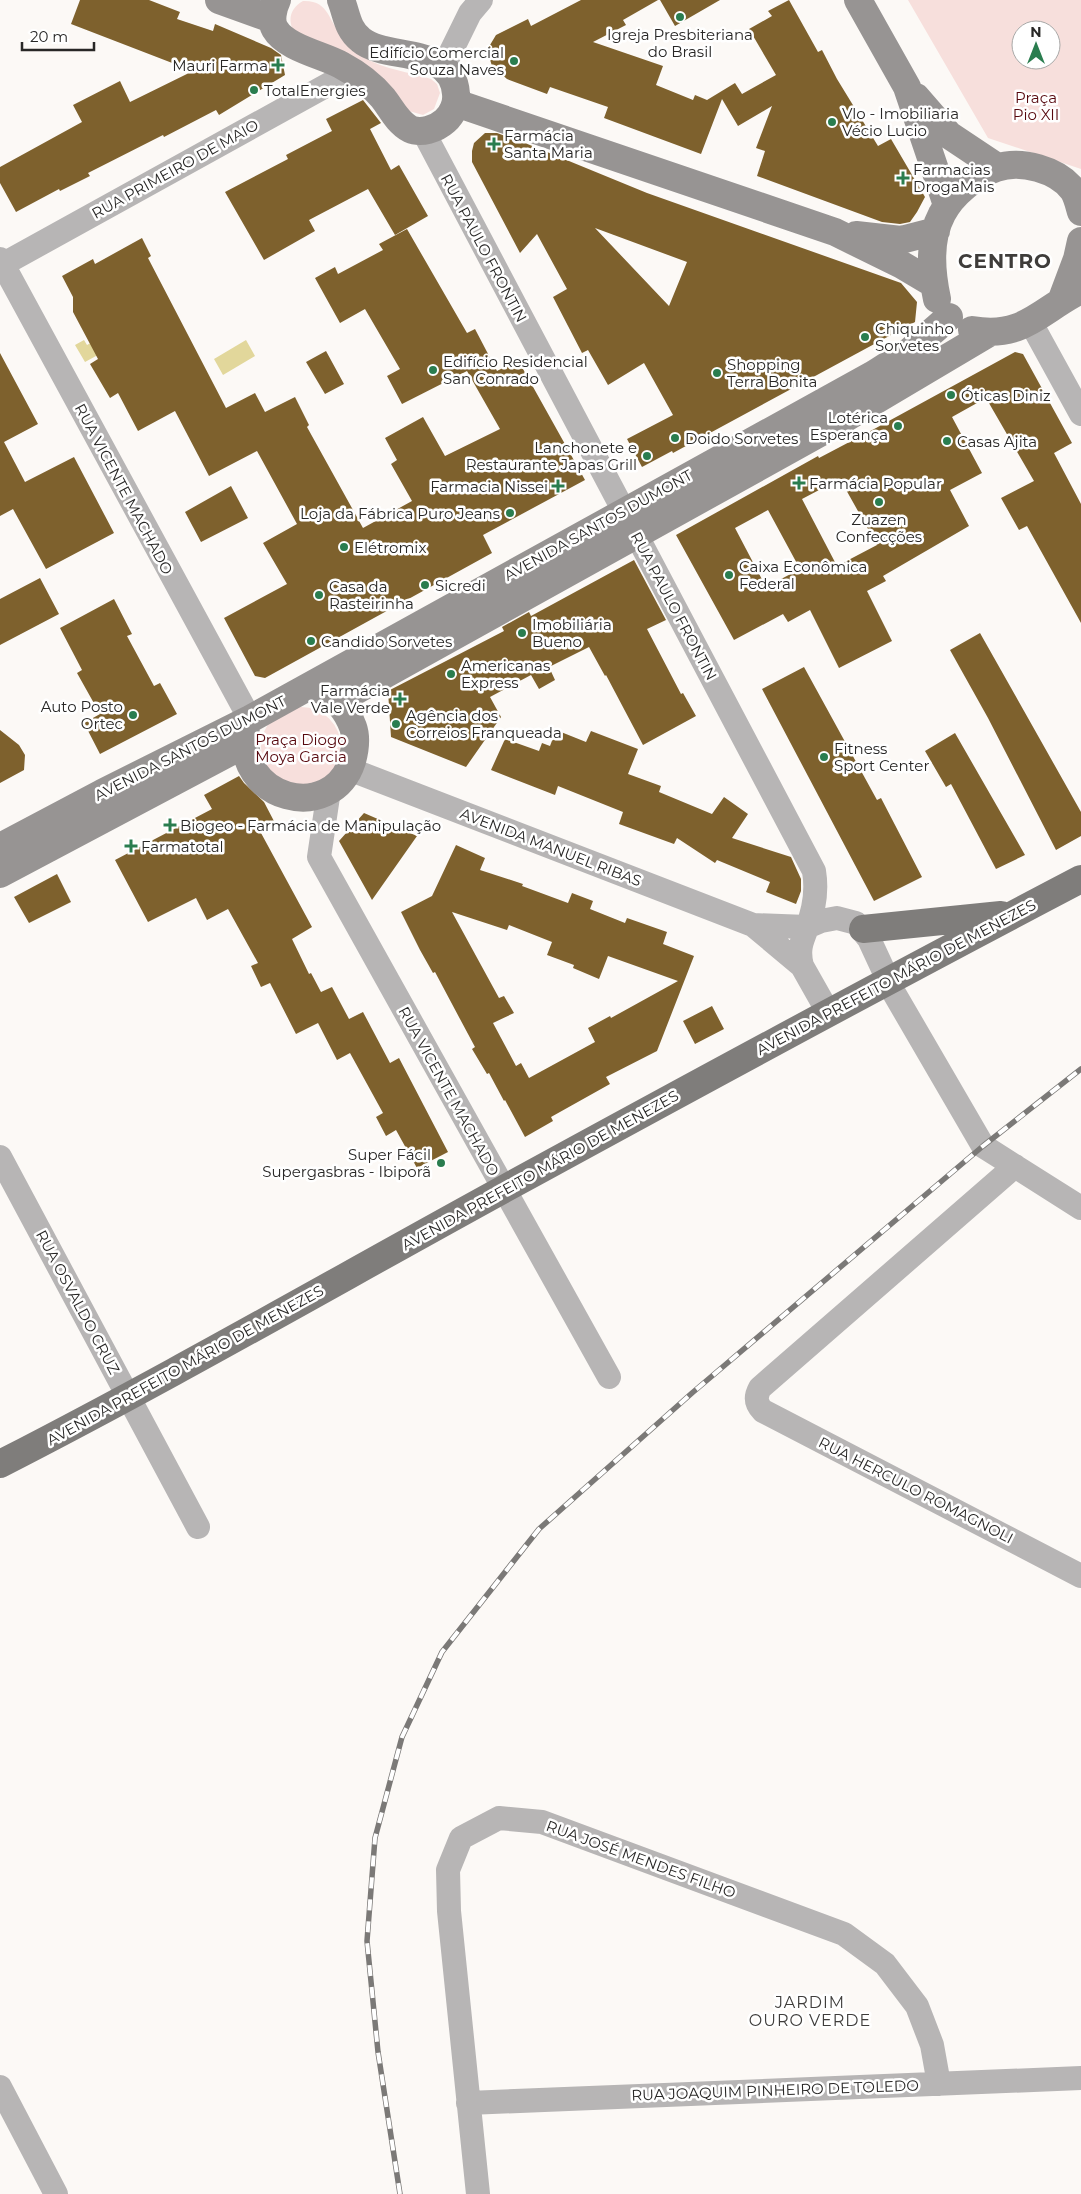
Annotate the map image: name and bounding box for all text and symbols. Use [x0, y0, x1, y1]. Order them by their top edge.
marker: Igreja Presbiteriana do Brasil [674, 11, 686, 23]
scale bar [22, 20, 95, 52]
north arrow [1011, 20, 1061, 70]
text: N [1030, 23, 1042, 41]
place label: Igreja Presbiteriana do Brasil [607, 25, 753, 61]
text: 20 m [30, 27, 68, 46]
place label: Edifício Comercial Souza Naves [369, 43, 504, 79]
marker: Edifício Comercial Souza Naves [508, 55, 520, 67]
place label: Mauri Farma [172, 56, 268, 75]
marker: Mauri Farma [272, 59, 284, 71]
place label: TotalEnergies [264, 81, 366, 100]
marker: TotalEnergies [248, 84, 260, 96]
park label: Praça Pio XII [1013, 88, 1059, 124]
place label: Vlo - Imobiliaria Vécio Lucio [842, 104, 959, 140]
street label: RUA PRIMEIRO DE MAIO [88, 115, 262, 223]
marker: Vlo - Imobiliaria Vécio Lucio [826, 116, 838, 128]
place label: Farmácia Santa Maria [504, 126, 593, 162]
marker: Farmácia Santa Maria [488, 138, 500, 150]
place label: Farmacias DrogaMais [913, 160, 994, 196]
street label: RUA PAULO FRONTIN [437, 171, 531, 325]
marker: Farmacias DrogaMais [897, 172, 909, 184]
district label: CENTRO [958, 249, 1052, 273]
place label: Chiquinho Sorvetes [875, 319, 954, 355]
marker: Chiquinho Sorvetes [859, 331, 871, 343]
place label: Edifício Residencial San Conrado [443, 352, 588, 388]
place label: Shopping Terra Bonita [727, 355, 817, 391]
marker: Edifício Residencial San Conrado [427, 364, 439, 376]
marker: Shopping Terra Bonita [711, 367, 723, 379]
place label: Óticas Diniz [961, 386, 1051, 405]
marker: Óticas Diniz [945, 389, 957, 401]
street label: RUA VICENTE MACHADO [71, 400, 177, 578]
place label: Lotérica Esperança [810, 408, 888, 444]
marker: Lotérica Esperança [892, 420, 904, 432]
place label: Doido Sorvetes [685, 429, 798, 448]
marker: Doido Sorvetes [669, 432, 681, 444]
place label: Casas Ajita [957, 432, 1037, 451]
marker: Casas Ajita [941, 435, 953, 447]
place label: Lanchonete e Restaurante Japas Grill [466, 438, 637, 474]
marker: Lanchonete e Restaurante Japas Grill [641, 450, 653, 462]
street label: AVENIDA SANTOS DUMONT [500, 465, 696, 585]
place label: Farmácia Popular [809, 474, 942, 493]
place label: Farmacia Nissei [430, 477, 548, 496]
marker: Farmácia Popular [793, 477, 805, 489]
marker: Farmacia Nissei [552, 480, 564, 492]
marker: Zuazen Confecções [873, 496, 885, 508]
place label: Loja da Fábrica Puro Jeans [300, 504, 500, 523]
marker: Loja da Fábrica Puro Jeans [504, 507, 516, 519]
place label: Zuazen Confecções [836, 510, 922, 546]
street label: RUA PAULO FRONTIN [627, 529, 721, 683]
place label: Elétromix [354, 538, 426, 557]
marker: Elétromix [338, 541, 350, 553]
place label: Caixa Econômica Federal [739, 557, 867, 593]
marker: Caixa Econômica Federal [723, 569, 735, 581]
place label: Sicredi [435, 576, 486, 595]
place label: Casa da Rasteirinha [329, 577, 414, 613]
marker: Sicredi [419, 579, 431, 591]
marker: Casa da Rasteirinha [313, 589, 325, 601]
place label: Imobiliária Bueno [532, 615, 612, 651]
marker: Imobiliária Bueno [516, 627, 528, 639]
place label: Candido Sorvetes [321, 632, 452, 651]
marker: Candido Sorvetes [305, 635, 317, 647]
place label: Americanas Express [461, 656, 550, 692]
marker: Americanas Express [445, 668, 457, 680]
place label: Farmácia Vale Verde [311, 681, 390, 717]
street label: AVENIDA SANTOS DUMONT [91, 691, 289, 805]
marker: Farmácia Vale Verde [394, 693, 406, 705]
place label: Auto Posto Ortec [41, 697, 123, 733]
place label: Agência dos Correios Franqueada [406, 706, 562, 742]
marker: Auto Posto Ortec [127, 709, 139, 721]
marker: Agência dos Correios Franqueada [390, 718, 402, 730]
park label: Praça Diogo Moya Garcia [255, 730, 347, 766]
place label: Fitness Sport Center [834, 739, 929, 775]
marker: Fitness Sport Center [818, 751, 830, 763]
street label: AVENIDA MANUEL RIBAS [458, 804, 644, 890]
place label: Biogeo - Farmácia de Manipulação [180, 816, 441, 835]
marker: Biogeo - Farmácia de Manipulação [164, 819, 176, 831]
place label: Farmatotal [141, 837, 224, 856]
marker: Farmatotal [125, 840, 137, 852]
street label: AVENIDA PREFEITO MÁRIO DE MENEZES [753, 895, 1039, 1059]
street label: RUA VICENTE MACHADO [394, 1003, 504, 1179]
street label: AVENIDA PREFEITO MÁRIO DE MENEZES [398, 1086, 682, 1254]
place label: Super Fácil Supergasbras - Ibiporã [262, 1145, 431, 1181]
marker: Super Fácil Supergasbras - Ibiporã [435, 1157, 447, 1169]
street label: RUA OSVALDO CRUZ [32, 1227, 124, 1378]
street label: AVENIDA PREFEITO MÁRIO DE MENEZES [43, 1281, 327, 1449]
street label: RUA HERCULO ROMAGNOLI [815, 1432, 1017, 1548]
street label: RUA JOSÉ MENDES FILHO [544, 1816, 738, 1902]
district label: JARDIM OURO VERDE [749, 1993, 871, 2030]
street label: RUA JOAQUIM PINHEIRO DE TOLEDO [631, 2075, 919, 2105]

